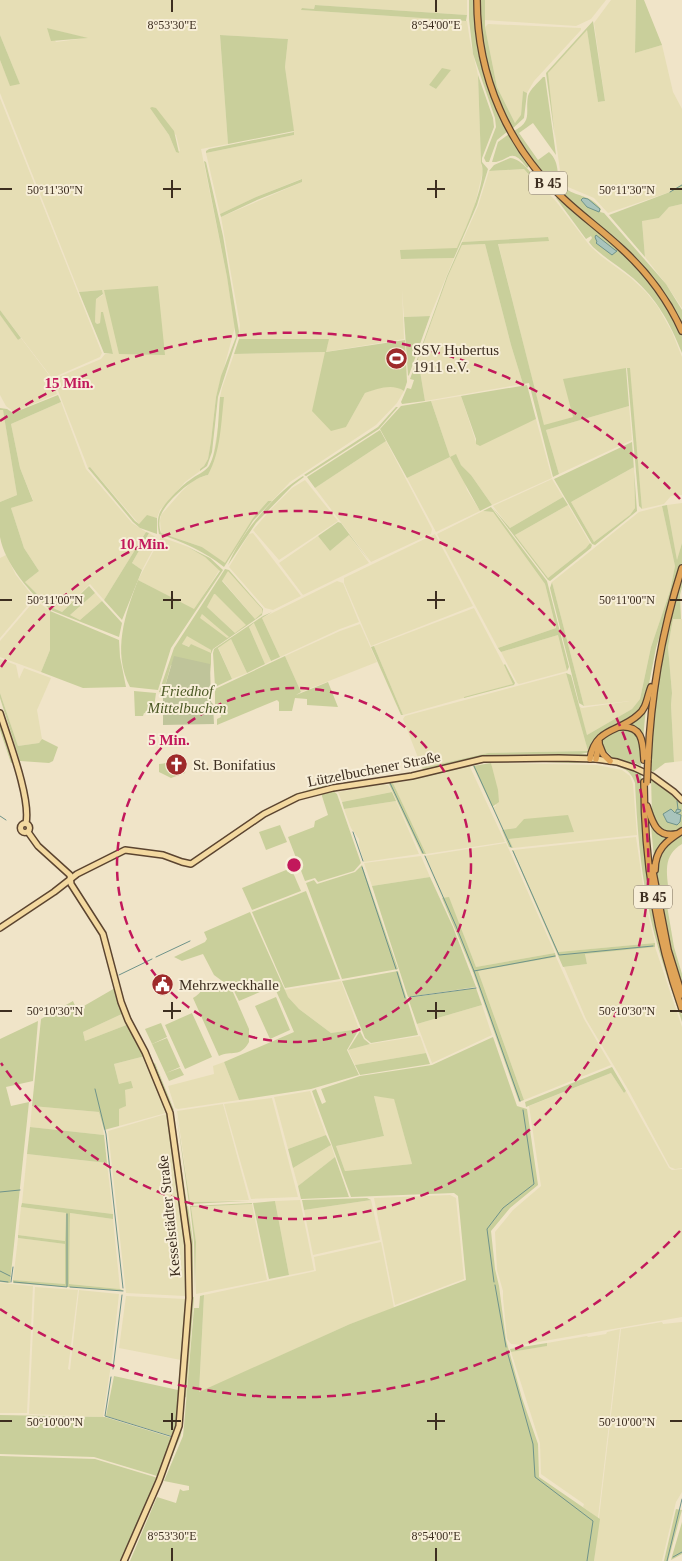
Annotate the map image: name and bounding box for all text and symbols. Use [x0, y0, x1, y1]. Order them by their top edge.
text: 8°53'30"E [147, 18, 197, 32]
text: 8°54'00"E [411, 18, 461, 32]
road number: B 45 [529, 172, 567, 194]
text: 50°11'30"N [27, 183, 83, 197]
text: 50°11'30"N [599, 183, 655, 197]
place label: SSV Hubertus 1911 e.V. [413, 342, 499, 375]
sports icon: SSV Hubertus 1911 e.V. [385, 347, 409, 371]
text: 15 Min. [44, 375, 94, 391]
text: 10 Min. [119, 536, 169, 552]
text: 50°11'00"N [27, 593, 83, 607]
text: 50°11'00"N [599, 593, 655, 607]
park label: Friedhof Mittelbuchen [146, 683, 227, 716]
text: 5 Min. [148, 732, 190, 748]
street label: Lützelbuchener Straße [306, 748, 442, 790]
church icon: St. Bonifatius [165, 753, 189, 777]
place label: St. Bonifatius [193, 757, 276, 773]
centre of rings [285, 856, 303, 874]
road number: B 45 [634, 886, 672, 909]
public building icon: Mehrzweckhalle [151, 973, 175, 997]
place label: Mehrzweckhalle [179, 977, 279, 993]
text: 50°10'30"N [27, 1004, 84, 1018]
text: 50°10'30"N [599, 1004, 656, 1018]
street label: Kesselstädter Straße [155, 1154, 183, 1278]
text: 50°10'00"N [27, 1415, 84, 1429]
text: 50°10'00"N [599, 1415, 656, 1429]
text: 8°53'30"E [147, 1529, 197, 1543]
text: 8°54'00"E [411, 1529, 461, 1543]

